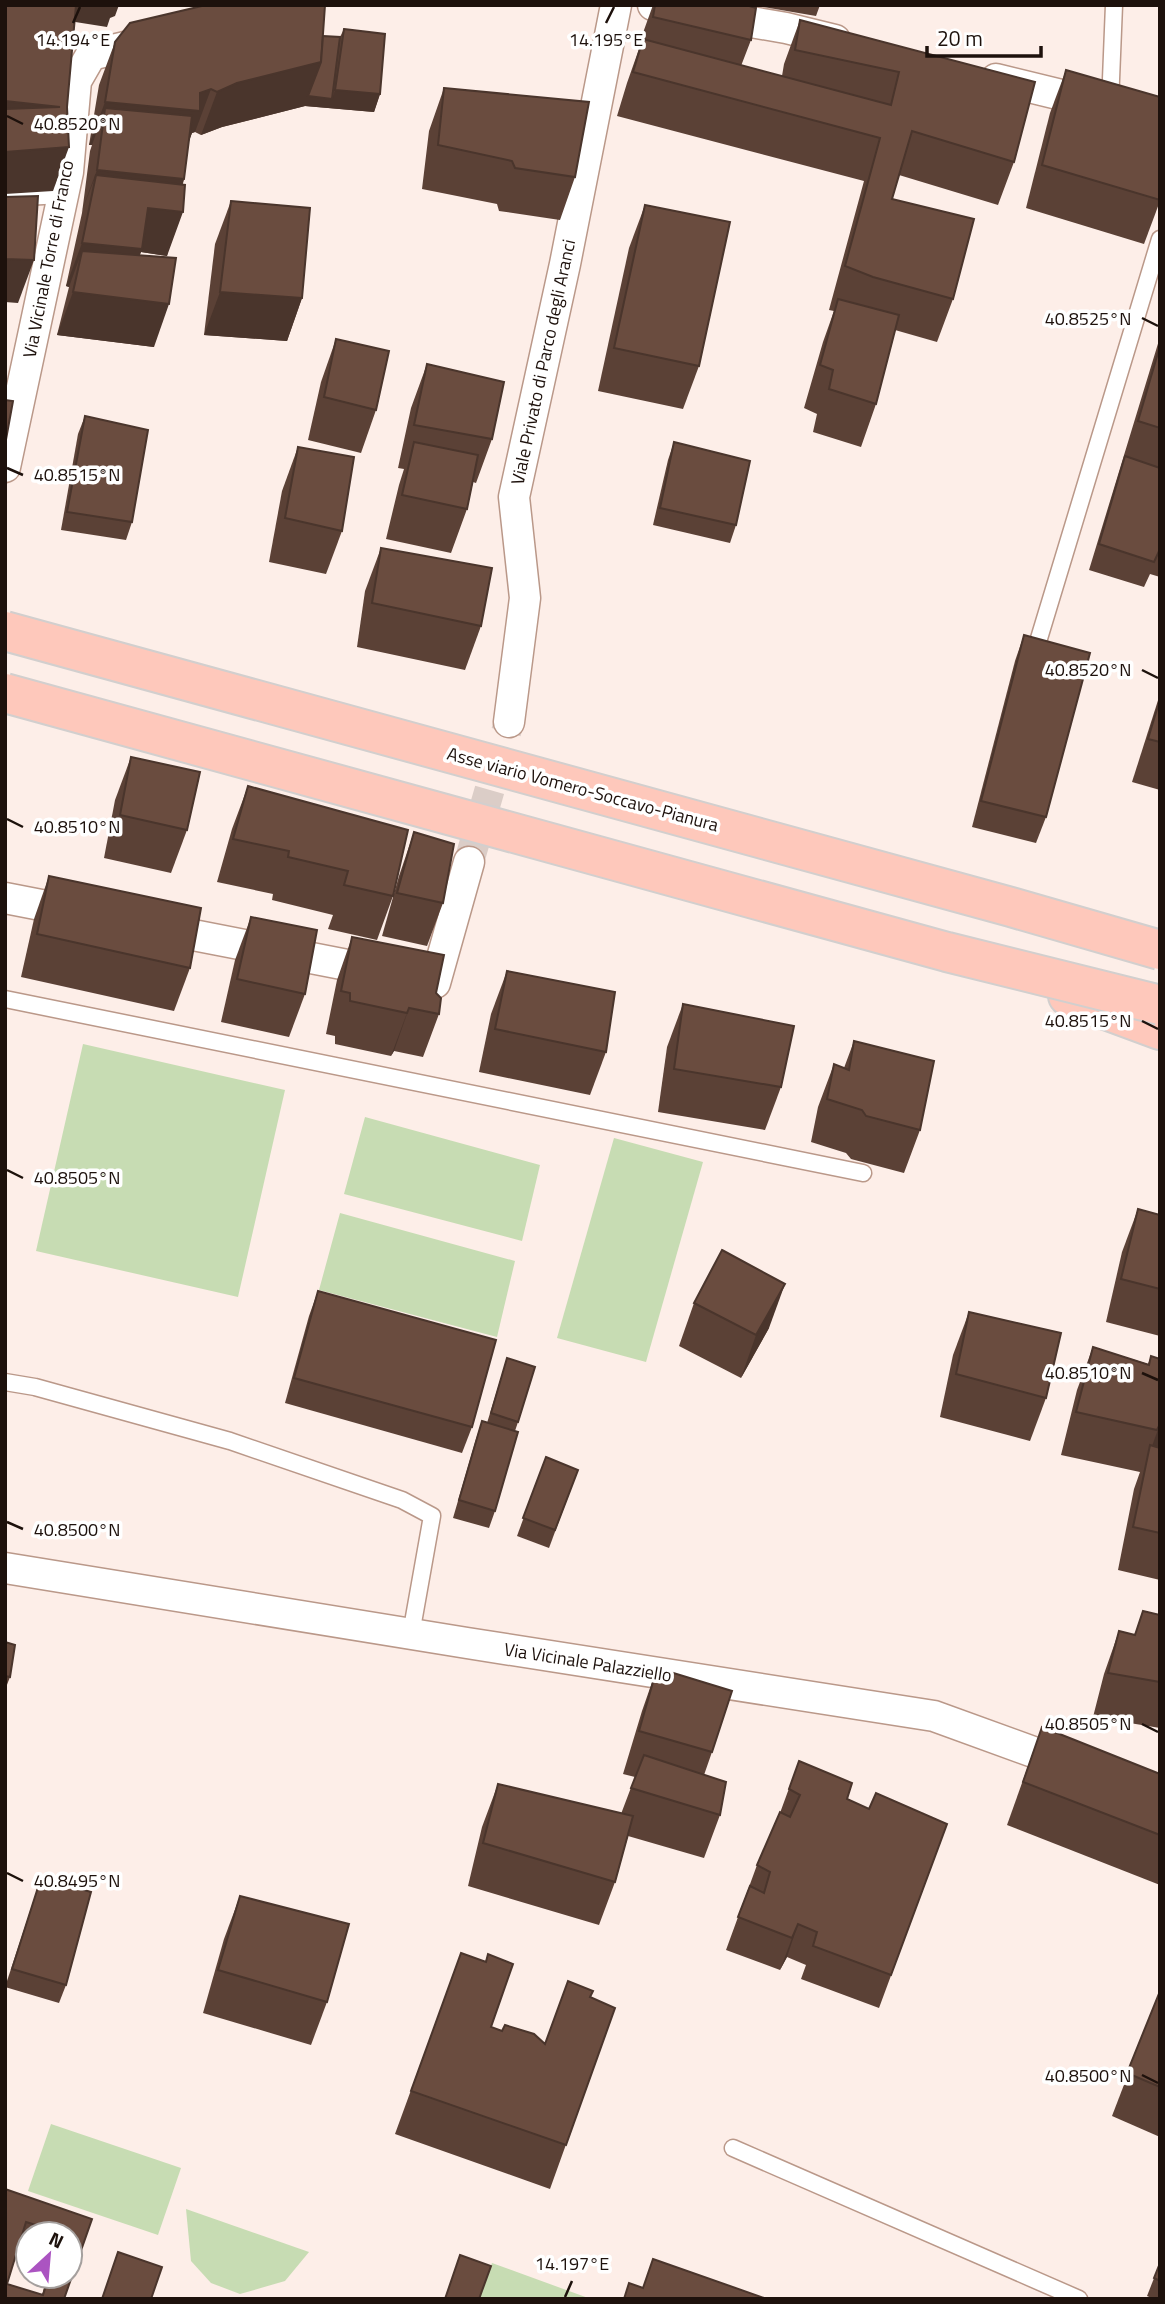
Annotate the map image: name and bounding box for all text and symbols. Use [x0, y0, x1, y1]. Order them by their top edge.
scale bar [927, 14, 1041, 58]
text: 20 m [937, 22, 983, 54]
text: 14.194°E [36, 26, 110, 53]
text: 14.195°E [569, 26, 643, 53]
text: 40.8520°N [34, 110, 120, 137]
street label: Via Vicinale Torre di Franco [16, 158, 80, 360]
street label: Viale Privato di Parco degli Aranci [504, 237, 582, 487]
text: 40.8525°N [1045, 305, 1131, 332]
text: 40.8515°N [34, 461, 120, 488]
text: 40.8520°N [1045, 656, 1131, 683]
street label: Asse viario Vomero-Soccavo-Pianura [444, 740, 722, 838]
text: 40.8510°N [34, 813, 120, 840]
text: 40.8515°N [1045, 1007, 1131, 1034]
text: 40.8505°N [34, 1164, 120, 1191]
text: 40.8510°N [1045, 1359, 1131, 1386]
text: 40.8500°N [34, 1516, 120, 1543]
street label: Via Vicinale Palazziello [502, 1635, 674, 1689]
text: 40.8505°N [1045, 1710, 1131, 1737]
text: 40.8495°N [34, 1867, 120, 1894]
text: 40.8500°N [1045, 2062, 1131, 2089]
north arrow [14, 2220, 84, 2290]
text: N [44, 2223, 69, 2255]
text: 14.197°E [535, 2250, 609, 2277]

